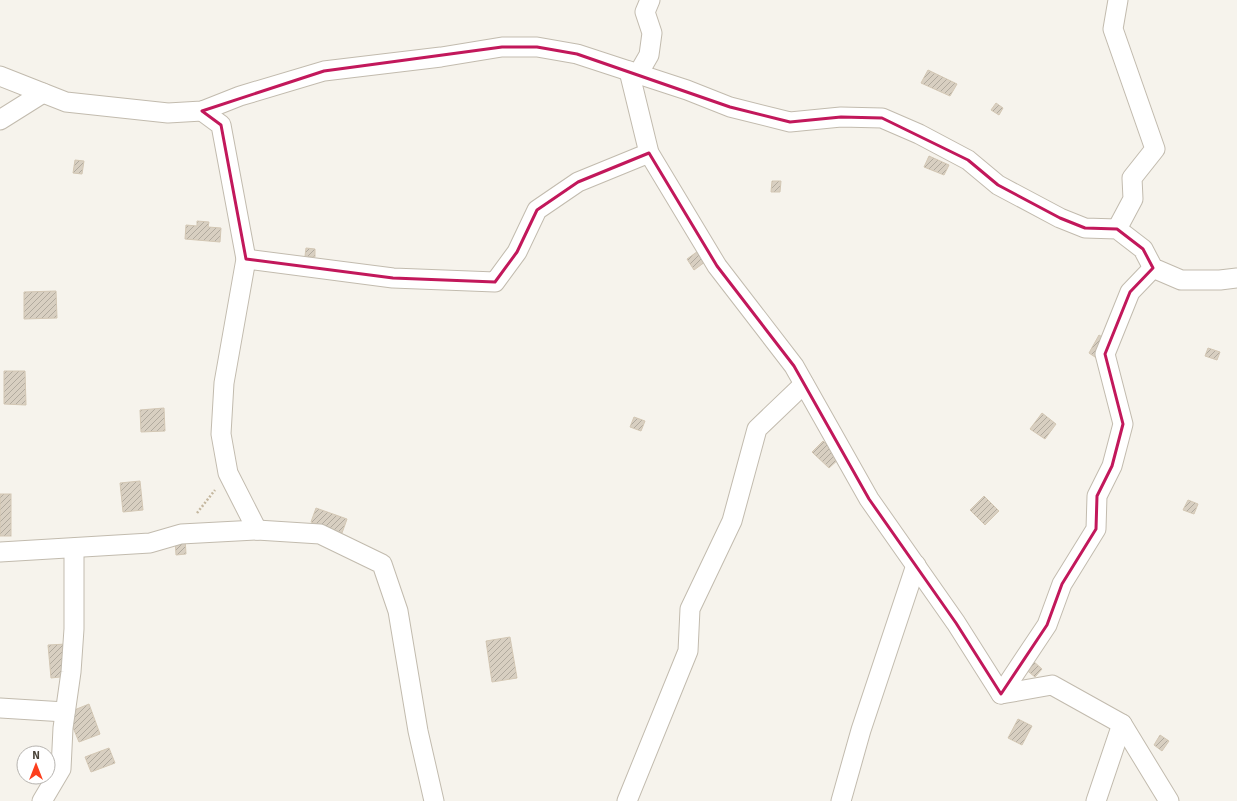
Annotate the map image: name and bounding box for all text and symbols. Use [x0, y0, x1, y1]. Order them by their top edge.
north arrow [16, 745, 56, 785]
text: N [32, 749, 40, 762]

